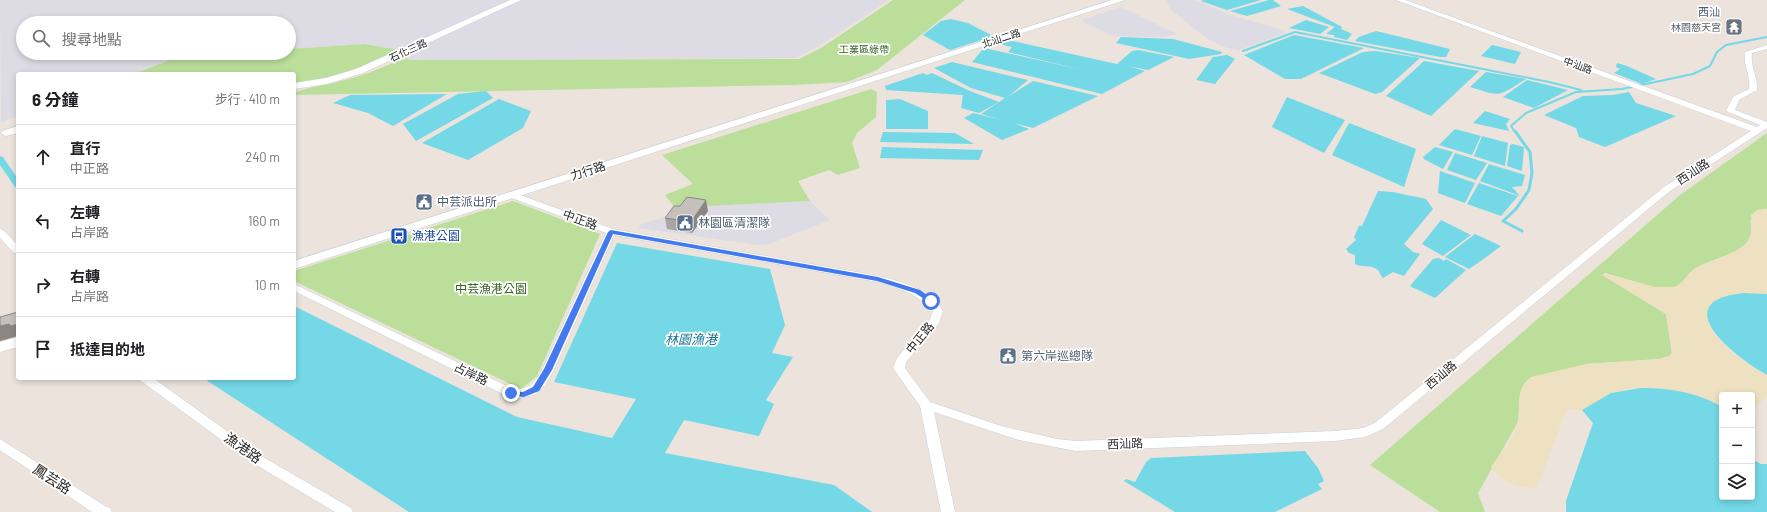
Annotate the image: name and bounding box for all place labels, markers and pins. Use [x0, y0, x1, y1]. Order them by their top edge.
temple icon: 林園慈天宮 [1724, 17, 1744, 37]
place label: 林園慈天宮 [1671, 21, 1721, 33]
public building icon: 中芸派出所 [414, 192, 434, 212]
place label: 中芸派出所 [437, 194, 497, 208]
public building icon: 林園區清潔隊 [675, 213, 695, 233]
place label: 林園區清潔隊 [698, 215, 770, 229]
bus stop icon: 漁港公園 [389, 226, 409, 246]
place label: 漁港公園 [412, 228, 460, 242]
public building icon: 第六岸巡總隊 [998, 346, 1018, 366]
place label: 第六岸巡總隊 [1021, 348, 1093, 362]

